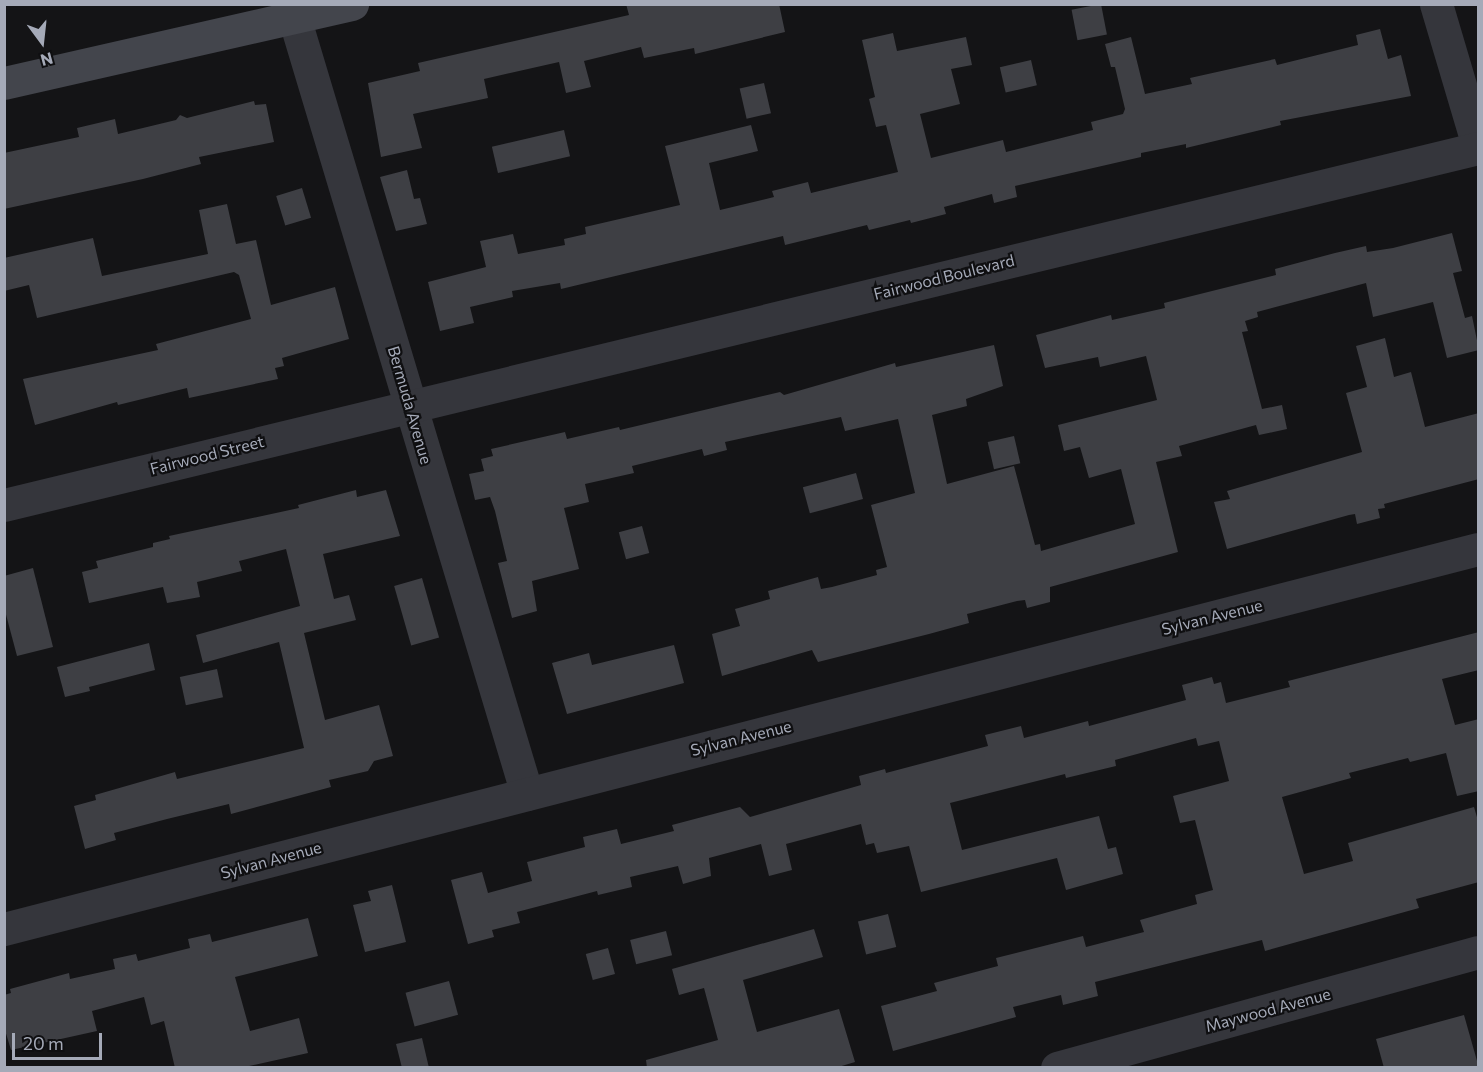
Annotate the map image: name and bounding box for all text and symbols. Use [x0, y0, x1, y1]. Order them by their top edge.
north arrow [12, 12, 72, 72]
text: N [39, 49, 55, 71]
street label: Fairwood Boulevard [872, 250, 1016, 304]
street label: Bermuda Avenue [384, 344, 436, 466]
street label: Fairwood Street [148, 432, 266, 478]
street label: Sylvan Avenue [1160, 595, 1264, 639]
street label: Sylvan Avenue [689, 716, 793, 760]
street label: Sylvan Avenue [219, 837, 323, 883]
street label: Maywood Avenue [1203, 984, 1333, 1036]
scale bar [15, 1021, 105, 1059]
text: 20 m [23, 1032, 64, 1054]

